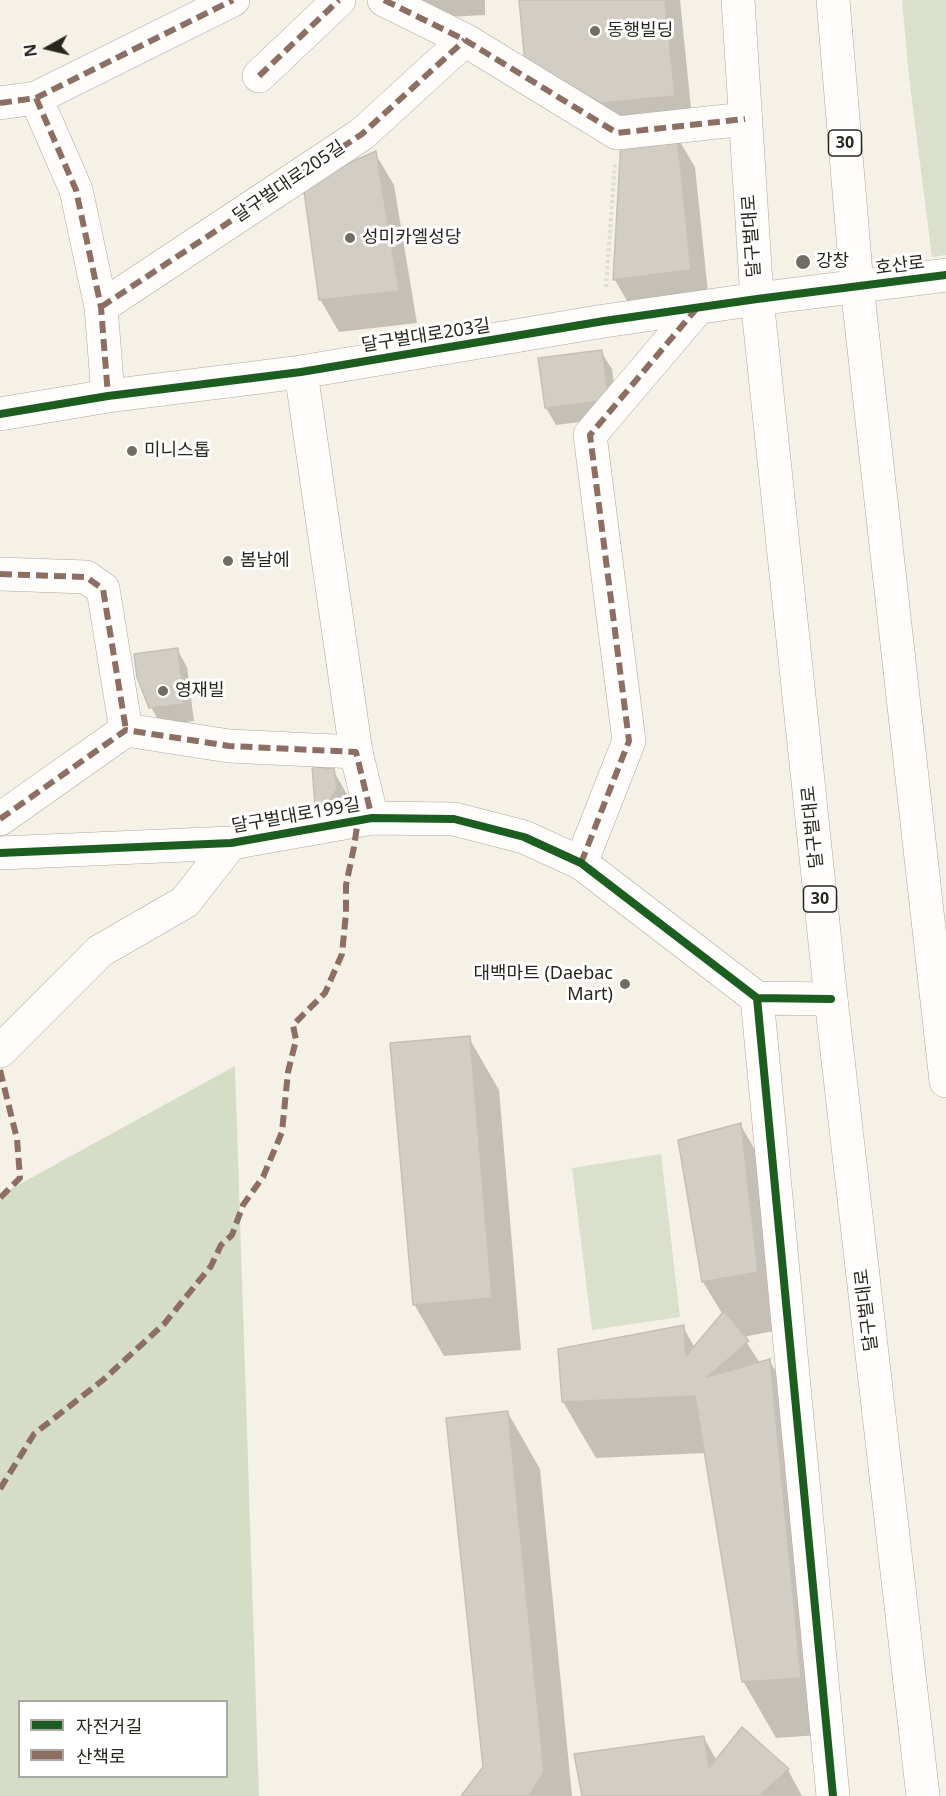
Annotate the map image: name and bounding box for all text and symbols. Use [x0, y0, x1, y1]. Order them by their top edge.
north arrow [18, 18, 78, 78]
place label: 동행빌딩 [607, 20, 673, 42]
marker: 동행빌딩 [588, 24, 602, 38]
text: N [18, 43, 42, 58]
road number: 30 [828, 130, 862, 156]
street label: 달구벌대로205길 [229, 137, 349, 227]
street label: 달구벌대로 [738, 194, 766, 278]
place label: 성미카엘성당 [362, 227, 461, 249]
marker: 성미카엘성당 [343, 231, 357, 245]
place label: 강창 [816, 251, 849, 273]
street label: 호산로 [874, 252, 926, 280]
marker: 강창 [794, 253, 812, 271]
street label: 달구벌대로203길 [360, 315, 492, 357]
place label: 미니스톱 [144, 440, 210, 462]
marker: 미니스톱 [125, 444, 139, 458]
place label: 봄날에 [240, 550, 290, 572]
marker: 봄날에 [221, 554, 235, 568]
place label: 영재빌 [175, 680, 225, 702]
marker: 영재빌 [156, 684, 170, 698]
street label: 달구벌대로 [798, 785, 828, 869]
street label: 달구벌대로199길 [230, 794, 362, 838]
road number: 30 [804, 886, 836, 912]
place label: 대백마트 (Daebac Mart) [473, 963, 613, 1006]
marker: 대백마트 (Daebac Mart) [618, 977, 632, 991]
street label: 달구벌대로 [851, 1268, 883, 1352]
legend [18, 1700, 228, 1778]
text: 자전거길 [76, 1714, 142, 1738]
text: 산책로 [76, 1744, 126, 1768]

